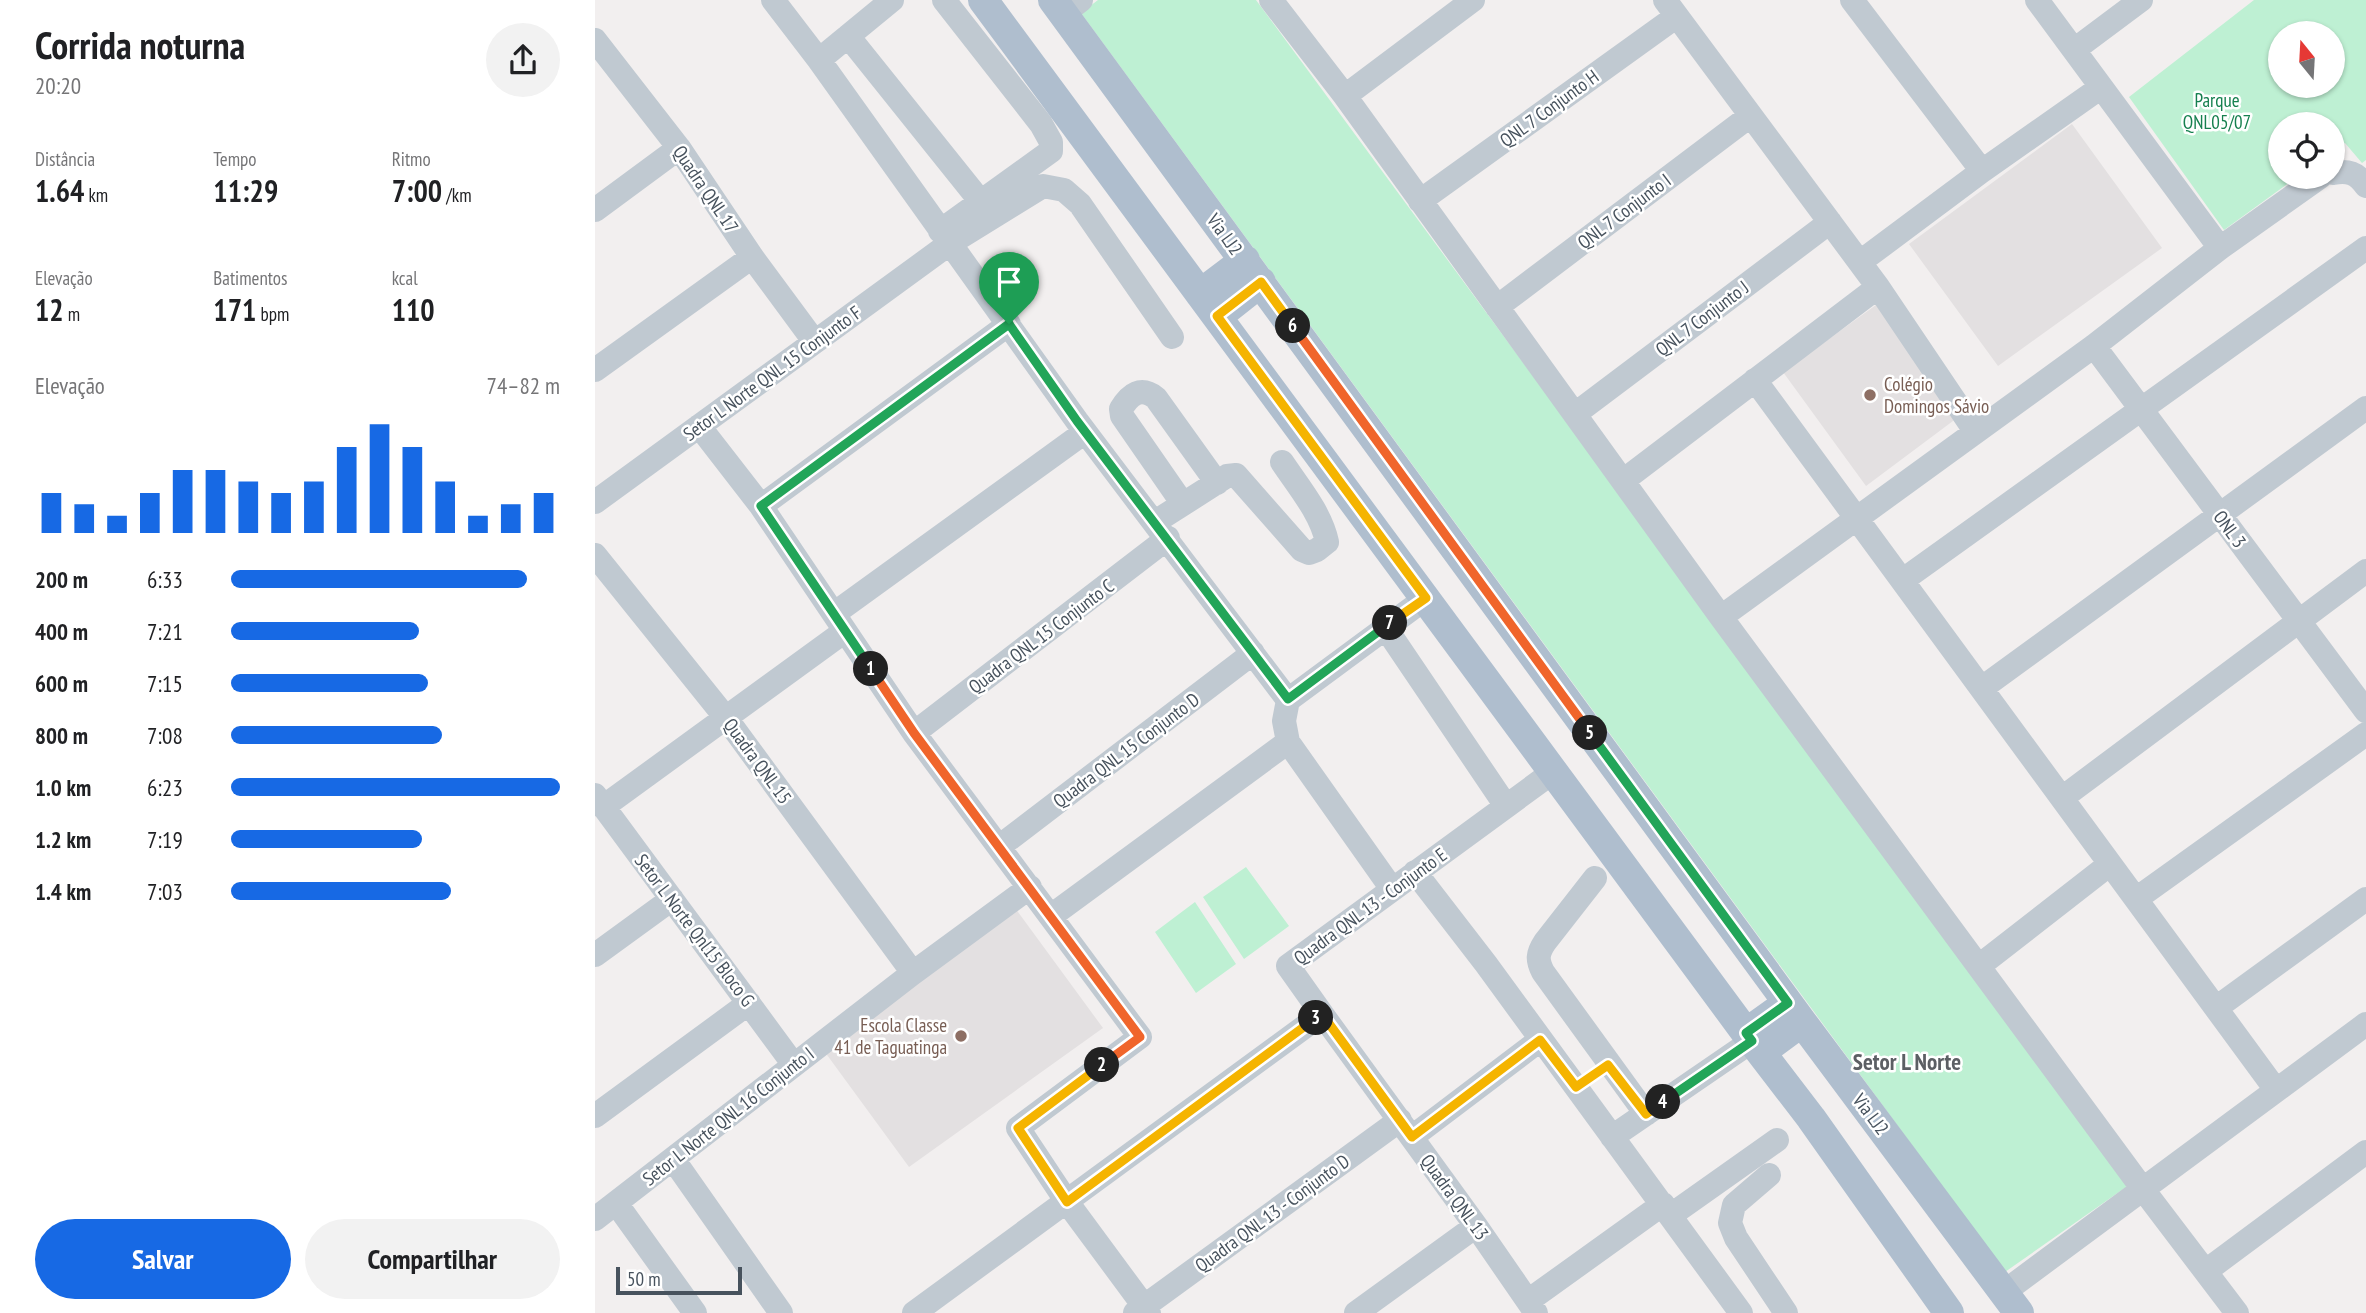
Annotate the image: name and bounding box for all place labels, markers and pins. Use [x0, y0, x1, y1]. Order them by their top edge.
pin [979, 252, 1039, 324]
pin: 6 [1275, 308, 1311, 344]
place label: Colégio Domingos Sávio [1884, 372, 1989, 418]
marker: Colégio Domingos Sávio [1862, 387, 1878, 403]
pin: 7 [1373, 606, 1407, 640]
pin: 1 [853, 652, 889, 686]
pin: 5 [1573, 716, 1607, 750]
pin: 3 [1299, 1000, 1333, 1036]
place label: Escola Classe 41 de Taguatinga [834, 1013, 947, 1059]
marker: Escola Classe 41 de Taguatinga [953, 1028, 969, 1044]
pin: 2 [1085, 1048, 1119, 1082]
pin: 4 [1645, 1084, 1681, 1120]

